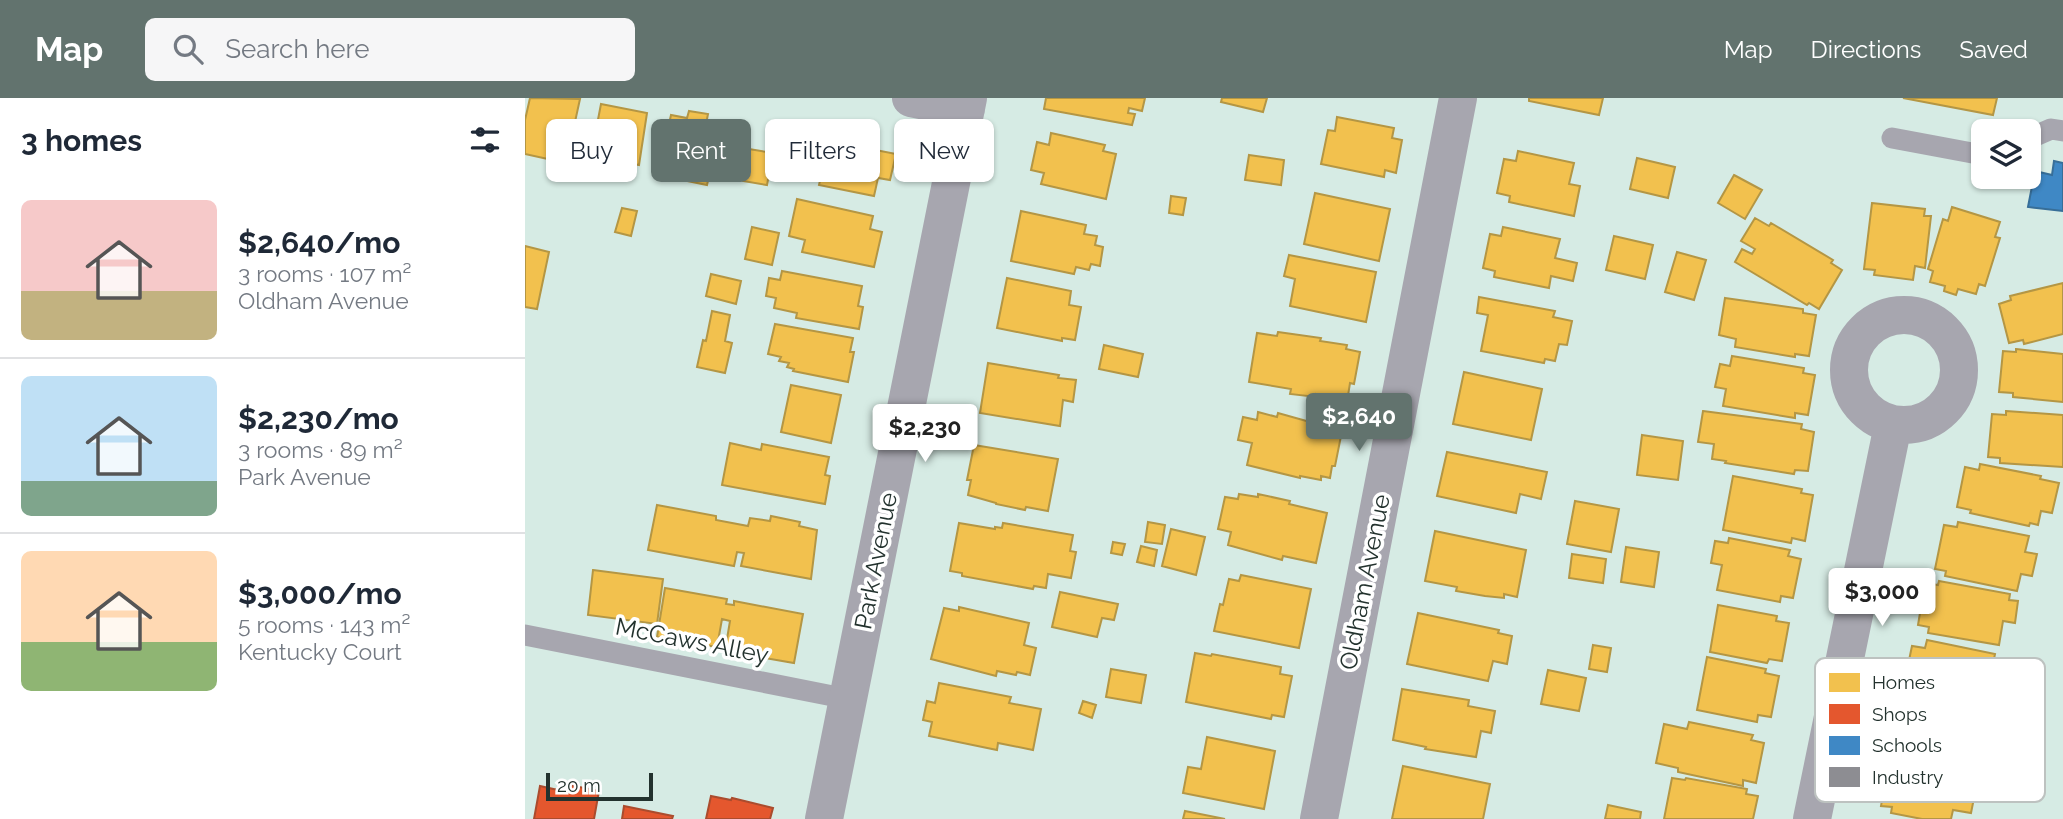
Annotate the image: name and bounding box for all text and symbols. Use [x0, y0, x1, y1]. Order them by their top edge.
search box [145, 18, 635, 81]
text: Map [35, 30, 103, 69]
icon: search [169, 30, 207, 68]
text: Search here [225, 34, 370, 64]
text: Map [1724, 35, 1773, 64]
text: Directions [1811, 35, 1921, 64]
text: Saved [1959, 35, 2028, 64]
chip: Buy [546, 119, 637, 182]
chip: Rent [651, 119, 751, 182]
chip: Filters [765, 119, 880, 182]
chip: New [894, 119, 994, 182]
map controls [1971, 119, 2041, 189]
button: layers [1971, 119, 2041, 189]
icon: filters [466, 121, 504, 159]
text: 3 homes [21, 123, 142, 158]
text: $2,640/mo [238, 225, 400, 260]
icon: home [77, 228, 161, 312]
text: 3 rooms · 107 m² [238, 260, 412, 287]
text: Oldham Avenue [238, 287, 409, 314]
pin: $2,640 [1302, 394, 1416, 453]
text: $2,230/mo [238, 401, 399, 436]
text: $2,640 [1322, 402, 1396, 429]
icon: home [77, 404, 161, 488]
pin: $2,230 [868, 404, 982, 464]
text: $2,230 [889, 413, 961, 440]
text: 3 rooms · 89 m² [238, 436, 403, 463]
text: Park Avenue [238, 463, 371, 490]
street label: Park Avenue [848, 490, 903, 632]
street label: Oldham Avenue [1333, 492, 1396, 672]
pin: $3,000 [1825, 568, 1939, 628]
text: $3,000/mo [238, 576, 402, 611]
text: $3,000 [1845, 577, 1920, 604]
icon: home [77, 579, 161, 663]
text: 5 rooms · 143 m² [238, 611, 410, 638]
street label: McCaws Alley [613, 611, 771, 670]
text: Kentucky Court [238, 638, 402, 665]
legend [1815, 658, 2045, 802]
text: Homes [1872, 671, 1935, 693]
text: Shops [1872, 703, 1927, 725]
text: Schools [1872, 734, 1942, 756]
text: Industry [1872, 766, 1943, 788]
scale bar [546, 770, 653, 802]
text: 20 m [557, 774, 601, 796]

